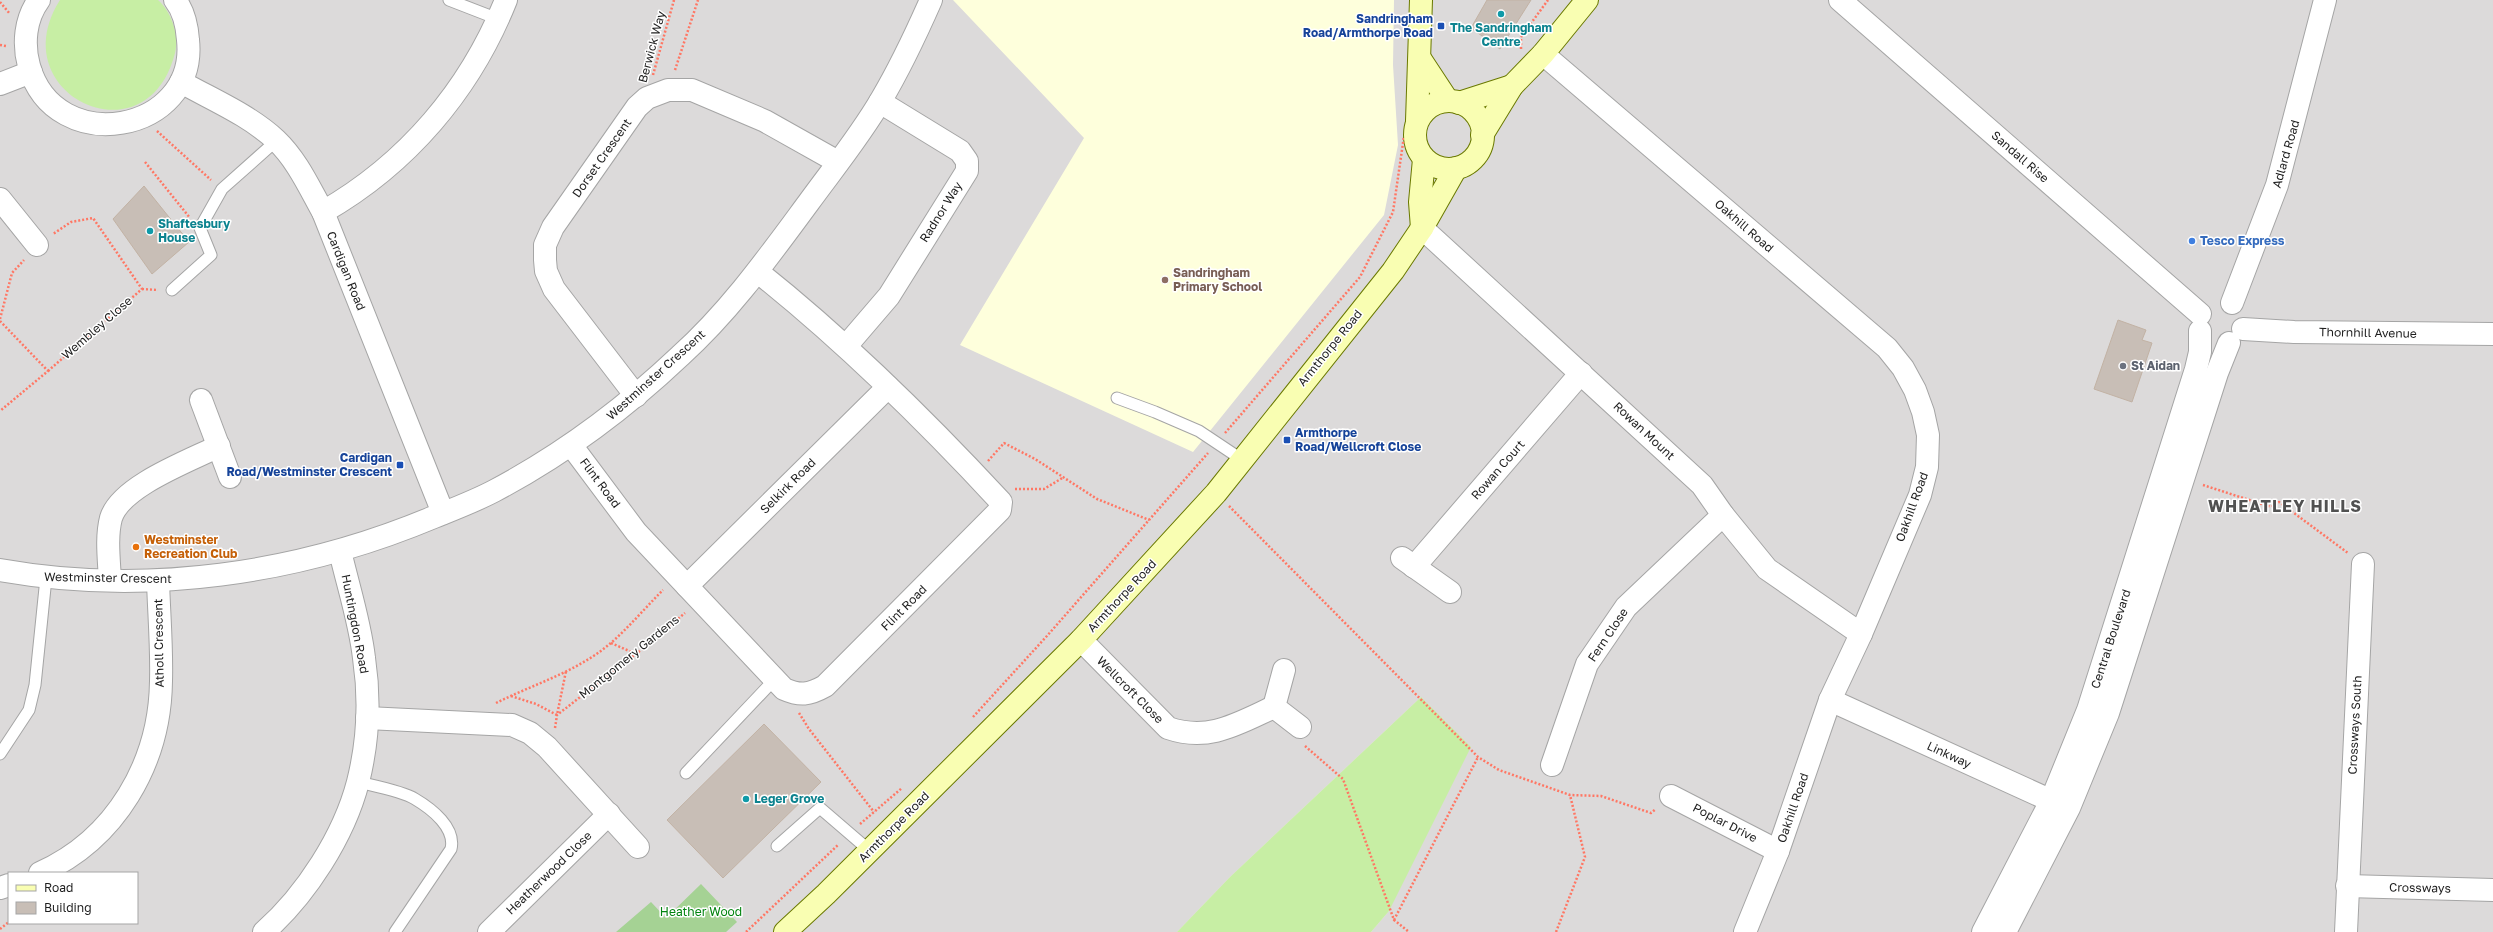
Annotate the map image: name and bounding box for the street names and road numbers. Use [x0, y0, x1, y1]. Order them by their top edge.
street label: Berwick Way [635, 9, 668, 84]
street label: Dorset Crescent [569, 115, 635, 200]
street label: Adlard Road [2269, 118, 2302, 190]
street label: Sandall Rise [1988, 128, 2052, 186]
street label: Radnor Way [916, 178, 965, 245]
street label: Oakhill Road [1712, 196, 1777, 255]
street label: Cardigan Road [324, 229, 369, 313]
street label: Wembley Close [58, 293, 135, 362]
street label: Armthorpe Road [1294, 306, 1365, 389]
street label: Thornhill Avenue [2319, 324, 2417, 341]
street label: Westminster Crescent [603, 326, 708, 423]
street label: Rowan Mount [1610, 398, 1678, 463]
street label: Rowan Court [1468, 437, 1528, 503]
street label: Flint Road [577, 455, 624, 511]
street label: Selkirk Road [757, 455, 819, 517]
street label: Oakhill Road [1892, 470, 1931, 544]
street label: Armthorpe Road [1084, 556, 1159, 635]
street label: Westminster Crescent [44, 569, 172, 586]
street label: Huntingdon Road [339, 573, 372, 675]
street label: Flint Road [878, 582, 930, 634]
street label: Central Boulevard [2087, 587, 2134, 690]
street label: Atholl Crescent [150, 598, 167, 688]
street label: Fern Close [1584, 605, 1631, 664]
street label: Montgomery Gardens [576, 612, 682, 702]
street label: Wellcroft Close [1094, 653, 1167, 726]
street label: Crossways South [2344, 675, 2365, 775]
street label: Linkway [1925, 738, 1974, 771]
street label: Oakhill Road [1774, 771, 1812, 845]
street label: Armthorpe Road [855, 788, 932, 865]
street label: Poplar Drive [1690, 800, 1760, 845]
street label: Heatherwood Close [503, 828, 595, 917]
street label: Crossways [2389, 879, 2451, 896]

